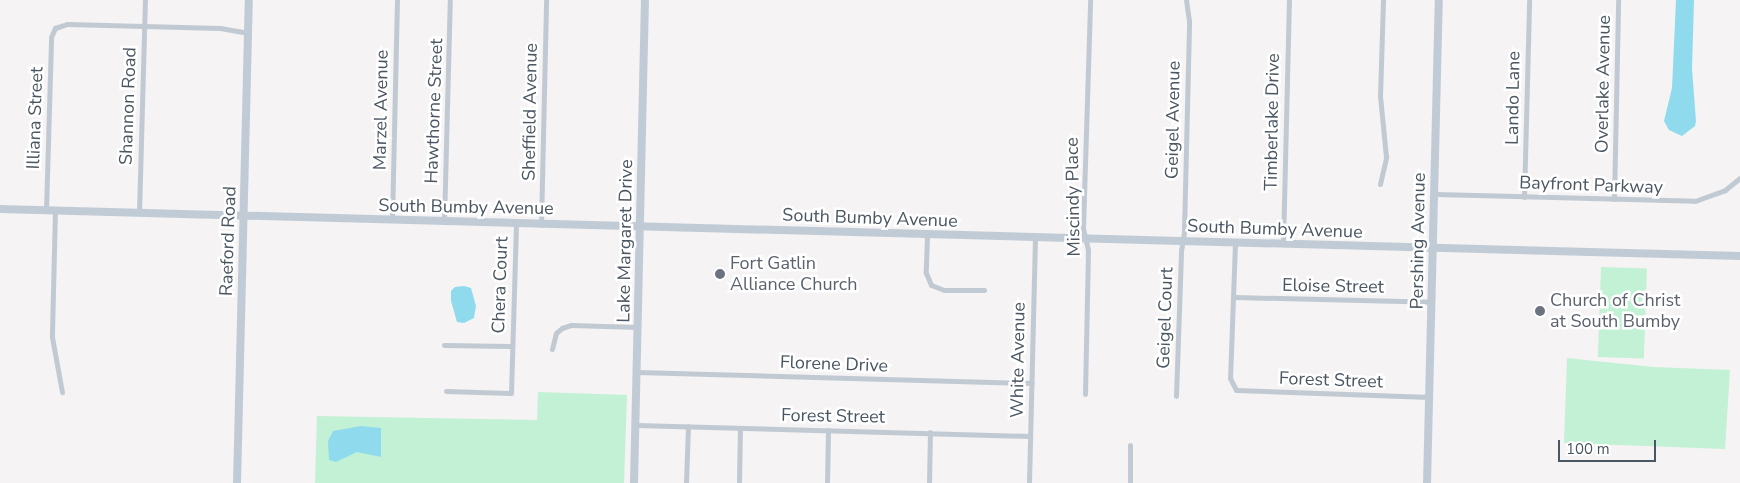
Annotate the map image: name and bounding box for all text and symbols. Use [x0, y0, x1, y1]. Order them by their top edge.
street label: Overlake Avenue [1591, 15, 1615, 153]
street label: Hawthorne Street [421, 38, 447, 184]
street label: Sheffield Avenue [518, 43, 542, 181]
street label: Shannon Road [115, 47, 141, 165]
street label: Marzel Avenue [369, 50, 393, 170]
street label: Lando Lane [1501, 51, 1525, 145]
street label: Timberlake Drive [1260, 53, 1284, 191]
street label: Geigel Avenue [1161, 61, 1185, 179]
street label: Illiana Street [22, 66, 48, 170]
street label: Miscindy Place [1061, 137, 1085, 257]
street label: Lake Margaret Drive [613, 159, 637, 323]
street label: Bayfront Parkway [1519, 172, 1663, 198]
street label: Pershing Avenue [1406, 173, 1430, 309]
street label: Raeford Road [215, 186, 241, 296]
street label: South Bumby Avenue [378, 195, 554, 219]
street label: South Bumby Avenue [782, 204, 958, 232]
street label: South Bumby Avenue [1187, 215, 1363, 243]
street label: Chera Court [488, 236, 512, 334]
place label: Fort Gatlin Alliance Church [730, 253, 857, 296]
street label: Geigel Court [1152, 267, 1178, 369]
marker: Fort Gatlin Alliance Church [714, 268, 726, 280]
street label: Eloise Street [1282, 274, 1384, 298]
place label: Church of Christ at South Bumby [1550, 290, 1680, 332]
street label: White Avenue [1006, 302, 1030, 418]
marker: Church of Christ at South Bumby [1534, 305, 1546, 317]
street label: Florene Drive [780, 351, 888, 377]
street label: Forest Street [1279, 367, 1383, 393]
street label: Forest Street [781, 404, 885, 428]
scale bar [1560, 430, 1658, 462]
text: 100 m [1566, 439, 1610, 459]

